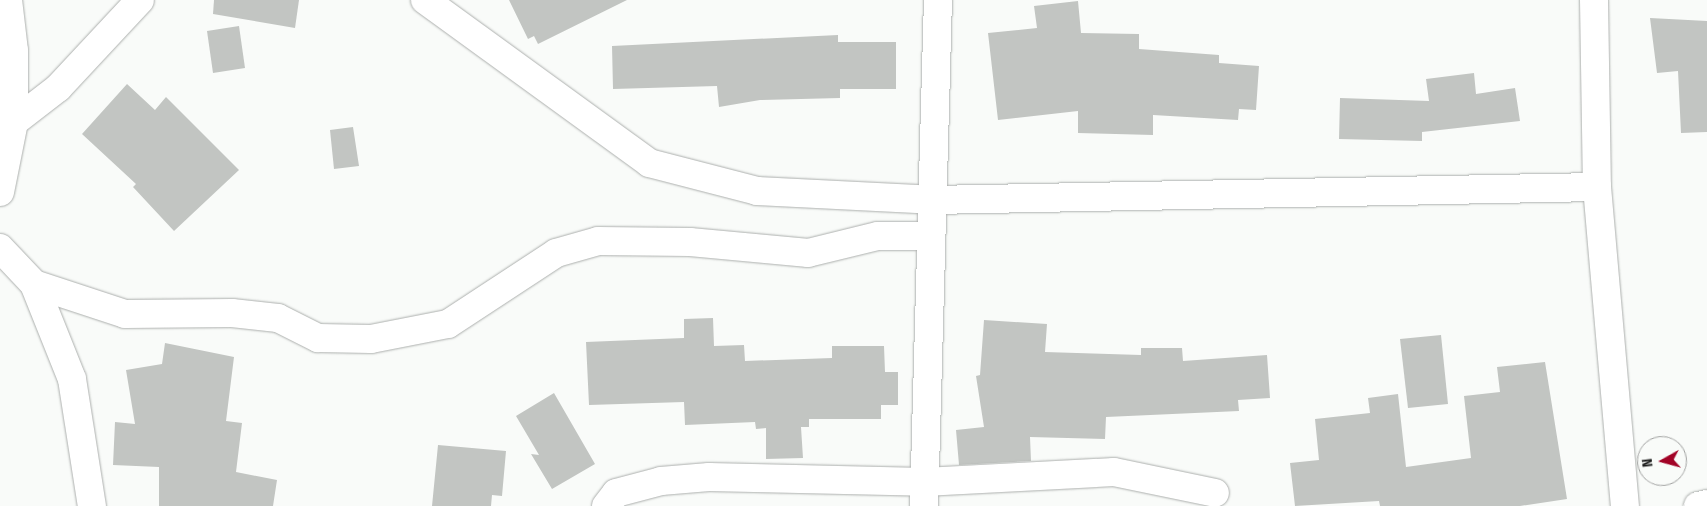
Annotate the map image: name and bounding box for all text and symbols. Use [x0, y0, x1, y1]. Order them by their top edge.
north arrow [1637, 436, 1687, 486]
text: N [1639, 458, 1657, 468]

